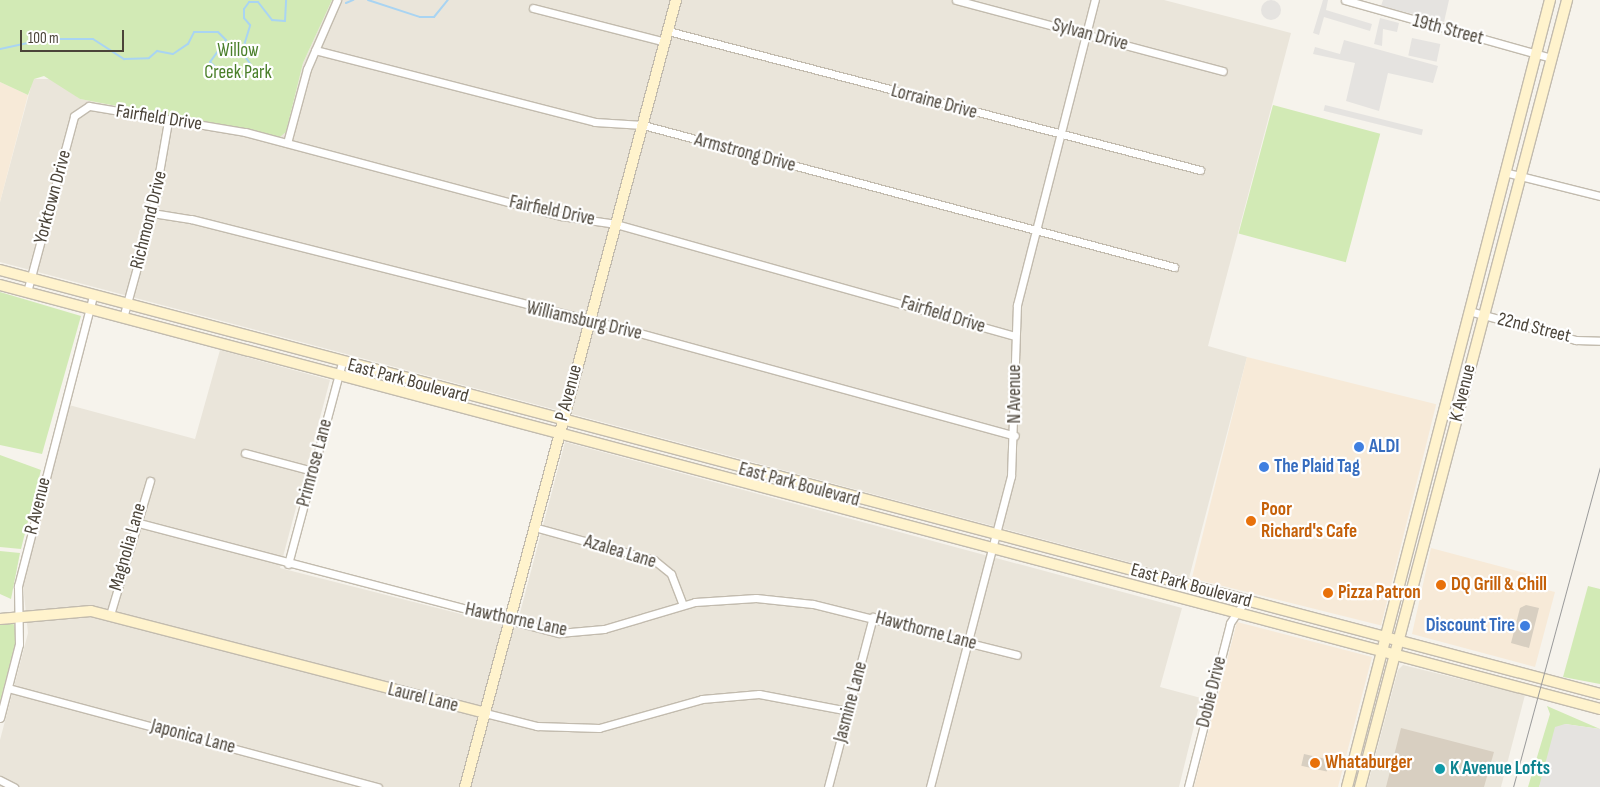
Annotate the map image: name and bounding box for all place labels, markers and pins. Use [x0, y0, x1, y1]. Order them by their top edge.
place label: ALDI [1369, 436, 1400, 458]
marker: ALDI [1353, 441, 1365, 453]
place label: The Plaid Tag [1274, 456, 1360, 478]
marker: The Plaid Tag [1258, 461, 1270, 473]
place label: Poor Richard's Cafe [1261, 499, 1357, 543]
marker: Poor Richard's Cafe [1245, 515, 1257, 527]
place label: DQ Grill & Chill [1451, 574, 1547, 596]
marker: DQ Grill & Chill [1435, 579, 1447, 591]
place label: Pizza Patron [1338, 582, 1421, 604]
marker: Pizza Patron [1322, 587, 1334, 599]
place label: Discount Tire [1426, 615, 1515, 637]
marker: Discount Tire [1519, 620, 1531, 632]
place label: Whataburger [1325, 752, 1412, 774]
marker: Whataburger [1309, 757, 1321, 769]
place label: K Avenue Lofts [1450, 758, 1550, 780]
marker: K Avenue Lofts [1434, 763, 1446, 775]

